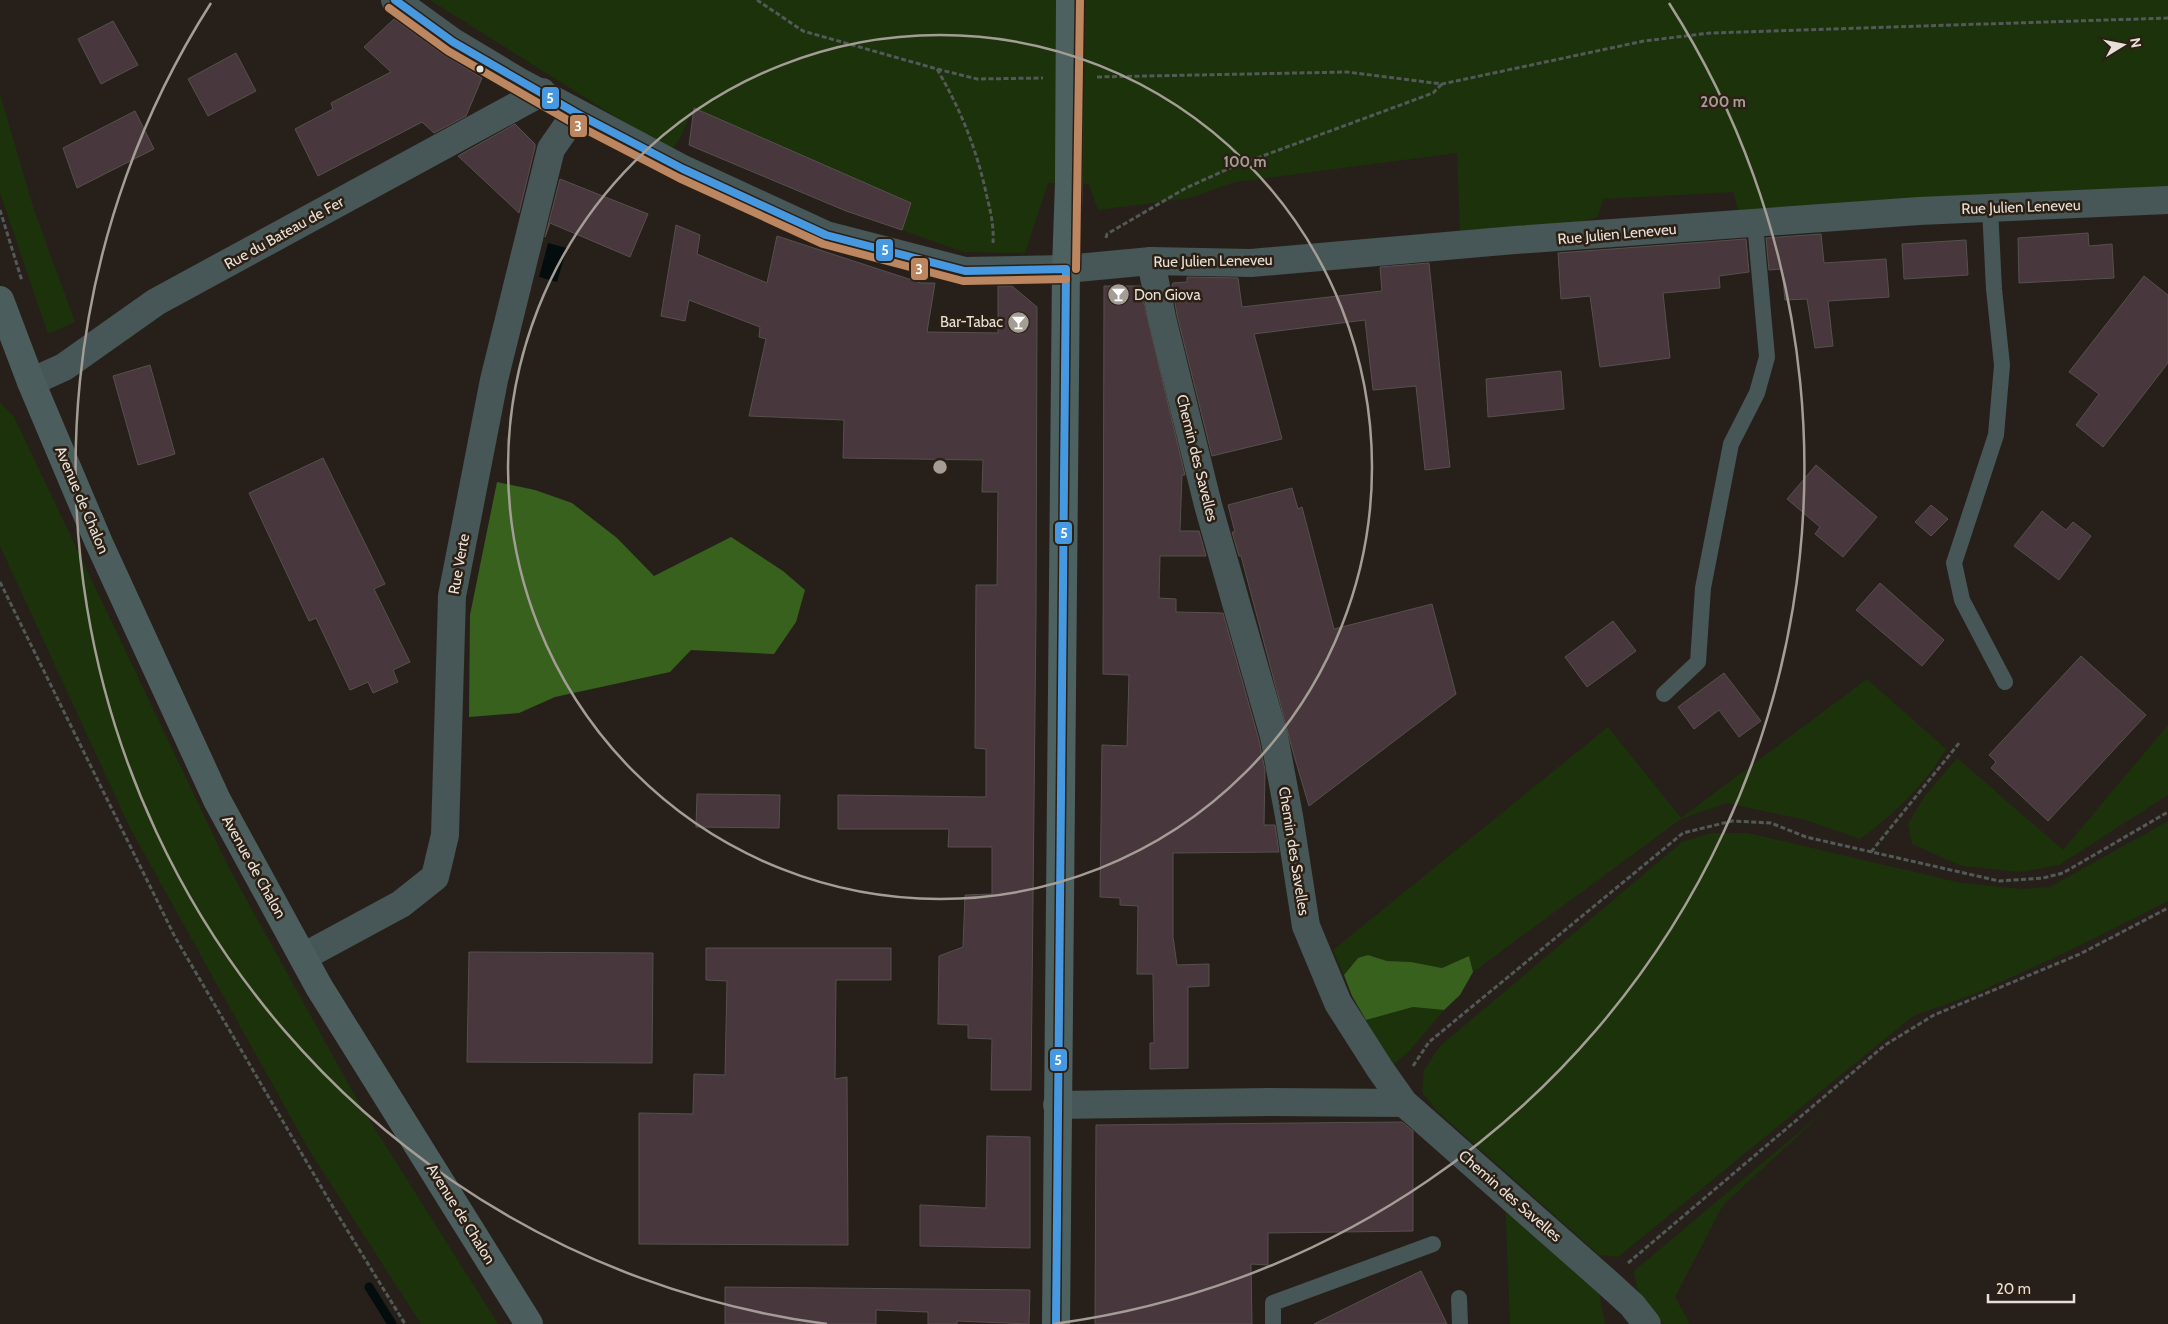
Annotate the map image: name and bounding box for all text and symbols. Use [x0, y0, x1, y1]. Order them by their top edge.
north arrow [2098, 20, 2148, 70]
text: N [2126, 36, 2146, 49]
unlabelled marker [475, 64, 485, 74]
line badge: 5 [541, 86, 560, 110]
text: 5 [546, 89, 554, 107]
text: 200 m [1700, 93, 1746, 111]
line badge: 3 [569, 114, 588, 138]
text: 3 [574, 117, 582, 135]
text: 100 m [1223, 153, 1267, 171]
street label: Rue du Bateau de Fer [221, 193, 347, 273]
street label: Rue Julien Leneveu [1961, 196, 2081, 218]
street label: Rue Julien Leneveu [1557, 220, 1677, 248]
line badge: 5 [875, 238, 894, 262]
text: 5 [881, 241, 889, 259]
street label: Rue Julien Leneveu [1153, 251, 1273, 271]
line badge: 3 [910, 257, 929, 281]
text: 3 [915, 260, 923, 278]
bar icon: Don Giova [1106, 283, 1130, 307]
place label: Don Giova [1134, 286, 1201, 304]
bar icon: Bar-Tabac [1007, 310, 1031, 334]
place label: Bar-Tabac [940, 313, 1003, 331]
street label: Chemin des Savelles [1173, 393, 1221, 523]
street label: Avenue de Chalon [51, 444, 113, 556]
centre of rings [931, 458, 949, 476]
line badge: 5 [1054, 521, 1073, 545]
text: 5 [1060, 524, 1068, 542]
street label: Rue Verte [445, 532, 473, 596]
street label: Chemin des Savelles [1275, 785, 1313, 917]
street label: Avenue de Chalon [218, 812, 290, 922]
line badge: 5 [1049, 1048, 1068, 1072]
text: 5 [1054, 1051, 1062, 1069]
street label: Chemin des Savelles [1455, 1146, 1565, 1246]
street label: Avenue de Chalon [423, 1160, 499, 1268]
scale bar [1988, 1272, 2074, 1304]
text: 20 m [1996, 1280, 2031, 1298]

